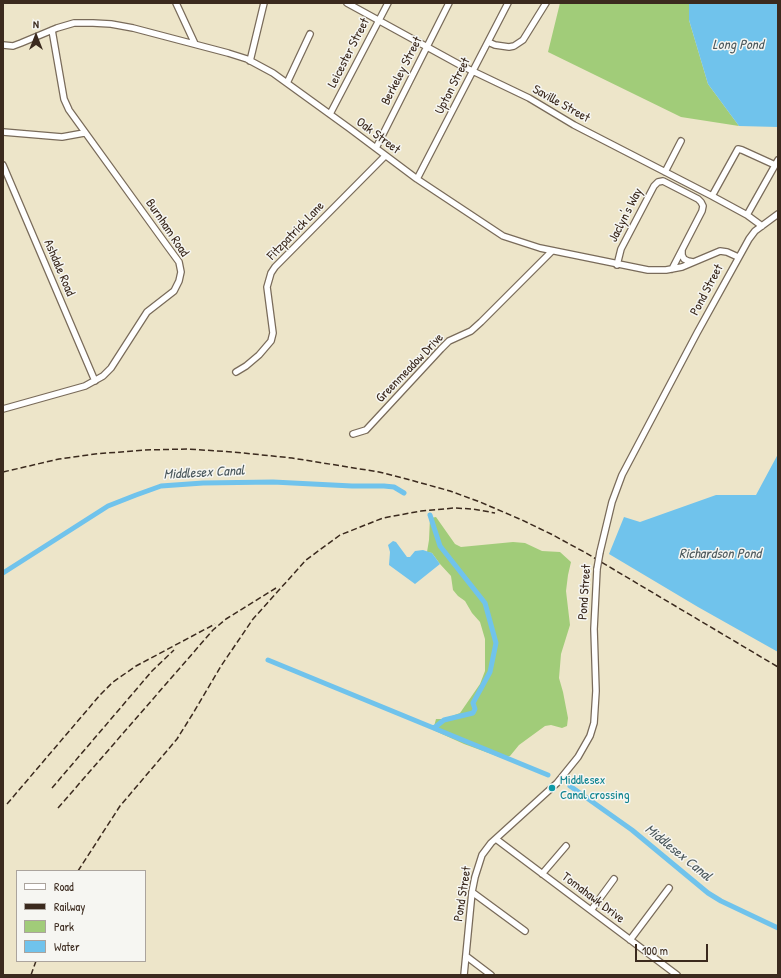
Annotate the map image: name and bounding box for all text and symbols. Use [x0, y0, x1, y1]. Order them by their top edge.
north arrow [16, 16, 56, 56]
street label: Leicester Street [325, 16, 373, 90]
text: N [33, 17, 39, 31]
street label: Berkeley Street [378, 34, 426, 108]
water label: Long Pond [713, 37, 763, 53]
street label: Upton Street [432, 55, 474, 117]
street label: Saville Street [530, 82, 592, 126]
street label: Oak Street [353, 114, 403, 158]
street label: Jaclyn's Way [606, 185, 646, 245]
street label: Burnham Road [142, 196, 192, 260]
street label: Fitzpatrick Lane [264, 199, 328, 263]
street label: Ashdale Road [40, 237, 78, 299]
street label: Pond Street [687, 262, 727, 318]
street label: Greenmeadow Drive [373, 330, 447, 406]
water label: Middlesex Canal [163, 462, 245, 484]
water label: Richardson Pond [679, 546, 761, 562]
street label: Pond Street [575, 564, 595, 620]
place label: Middlesex Canal crossing [560, 773, 630, 804]
marker: Middlesex Canal crossing [547, 783, 557, 793]
water label: Middlesex Canal [641, 821, 715, 885]
street label: Pond Street [451, 865, 475, 923]
street label: Tomahawk Drive [558, 869, 628, 927]
legend [16, 870, 146, 962]
text: Road [54, 878, 74, 895]
text: Railway [54, 898, 85, 915]
text: Park [54, 918, 74, 935]
scale bar [637, 936, 710, 962]
text: Water [54, 938, 80, 955]
text: 100 m [642, 942, 668, 959]

